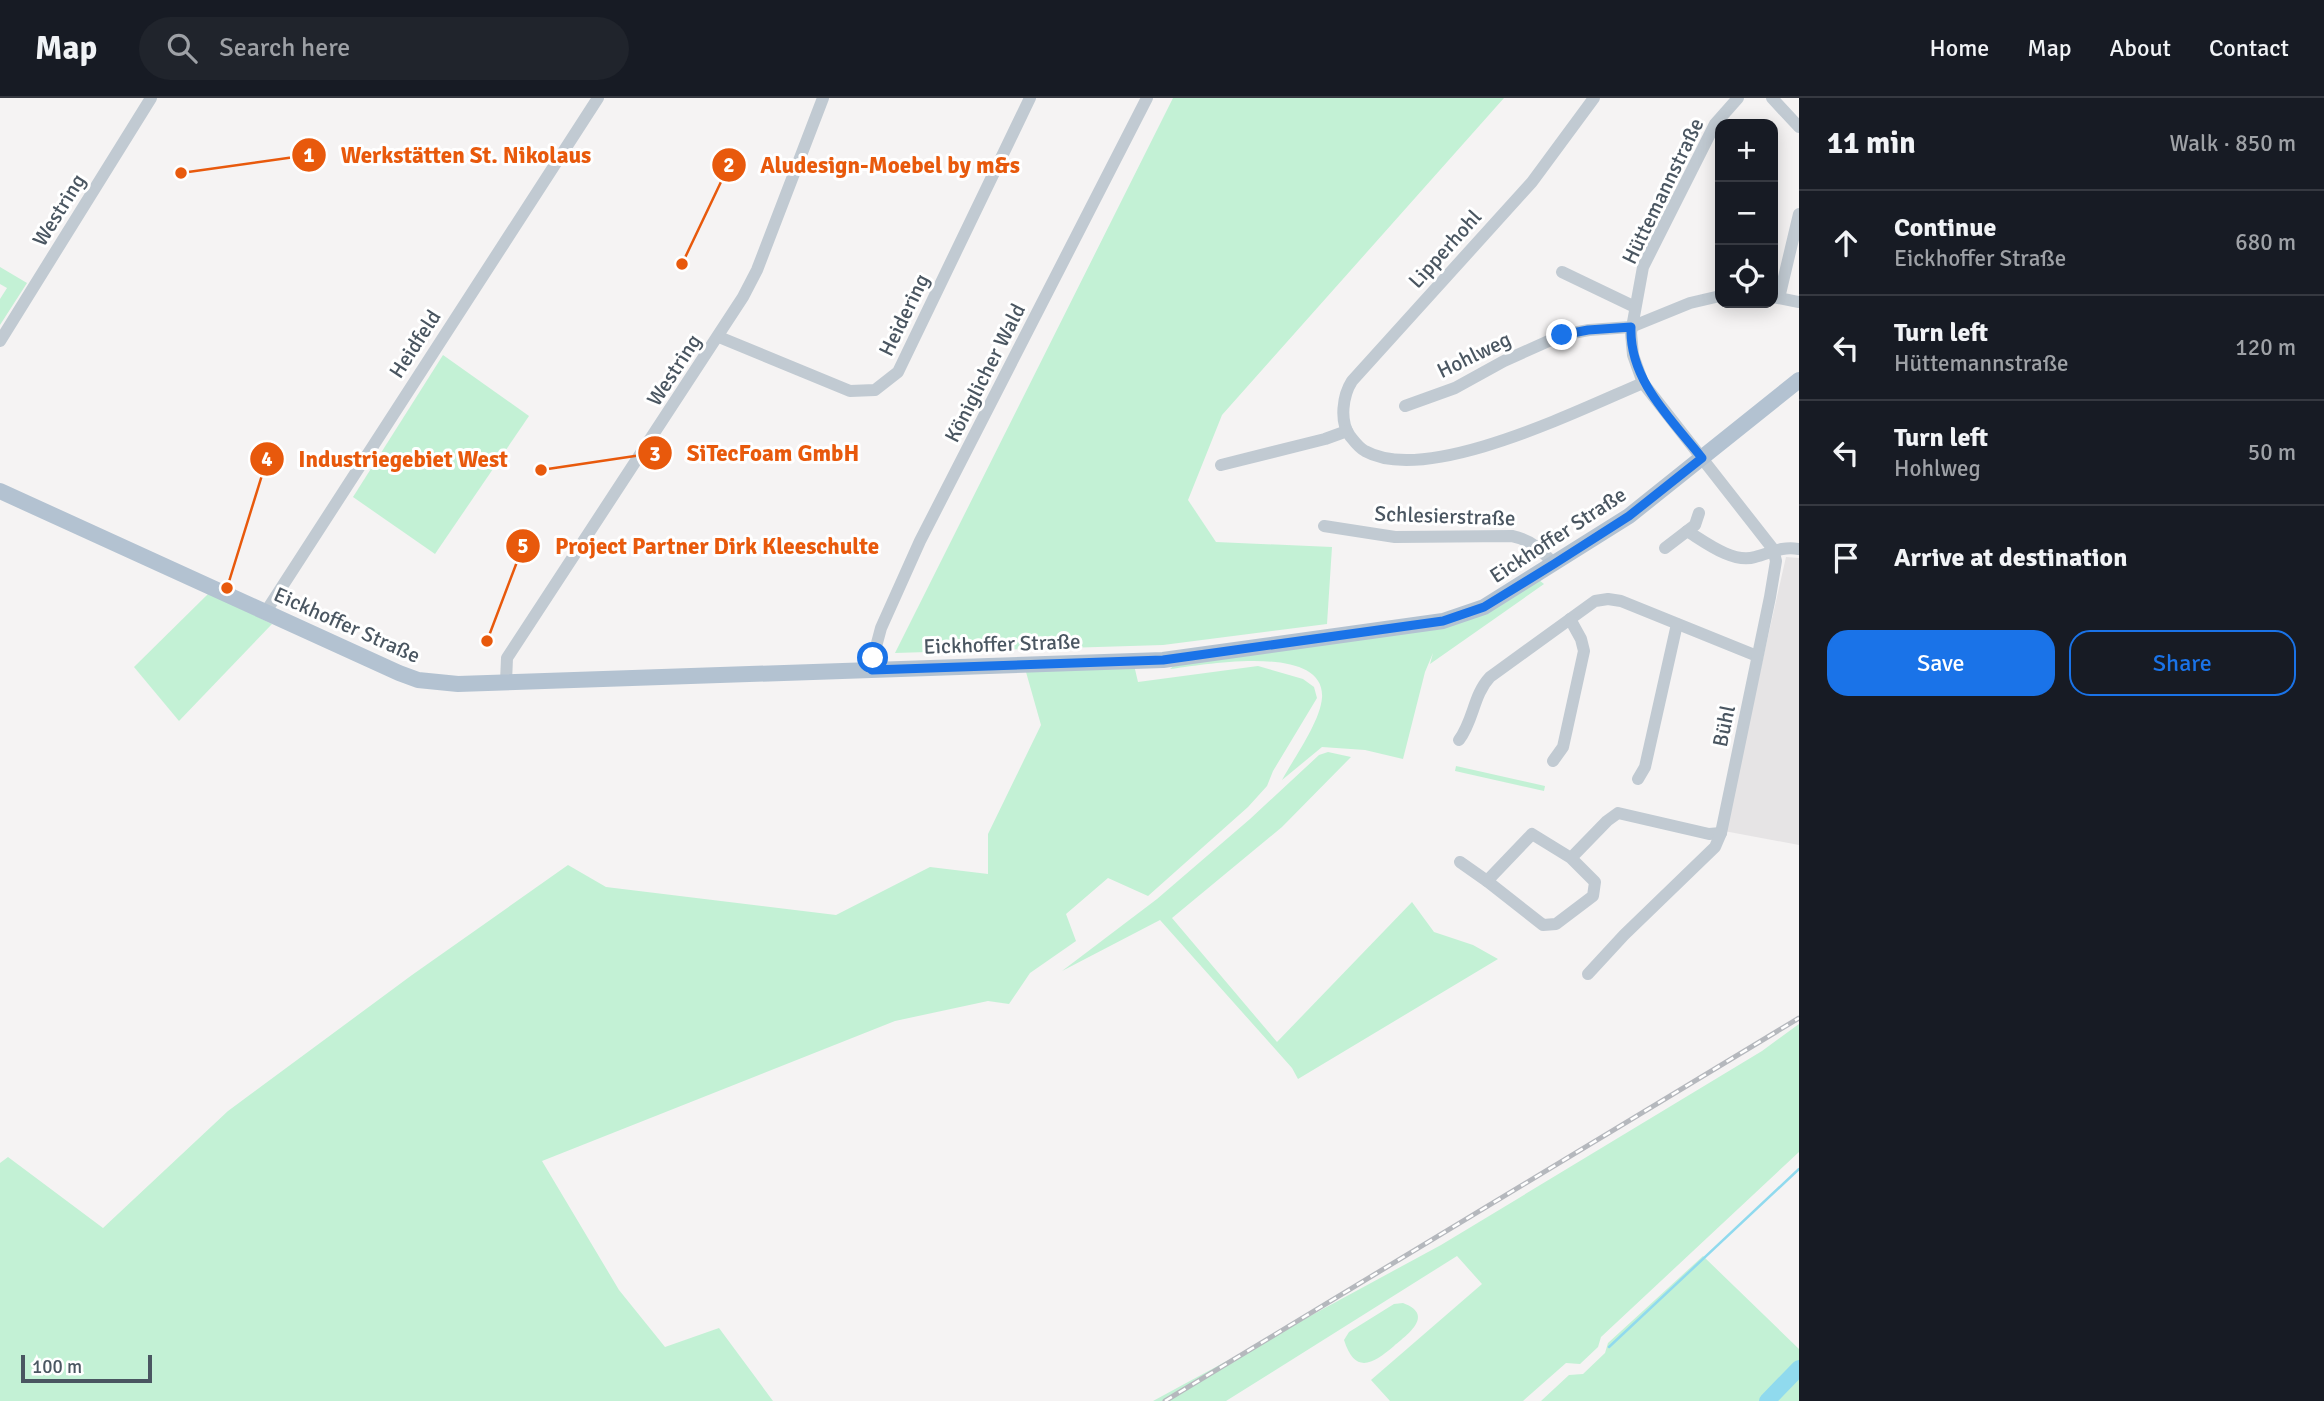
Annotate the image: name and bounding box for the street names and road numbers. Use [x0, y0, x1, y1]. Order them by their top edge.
street label: Hüttemannstraße [1616, 114, 1710, 268]
street label: Westring [27, 169, 91, 251]
street label: Lipperhohl [1403, 204, 1487, 294]
street label: Heidering [873, 270, 935, 360]
street label: Königlicher Wald [939, 299, 1031, 447]
street label: Heidfeld [383, 305, 447, 383]
street label: Hohlweg [1433, 326, 1515, 384]
street label: Westring [641, 329, 707, 411]
street label: Eickhoffer Straße [1485, 481, 1631, 589]
street label: Schlesierstraße [1374, 501, 1516, 531]
street label: Eickhoffer Straße [270, 581, 424, 669]
street label: Eickhoffer Straße [923, 628, 1081, 660]
street label: Bühl [1707, 703, 1741, 749]

